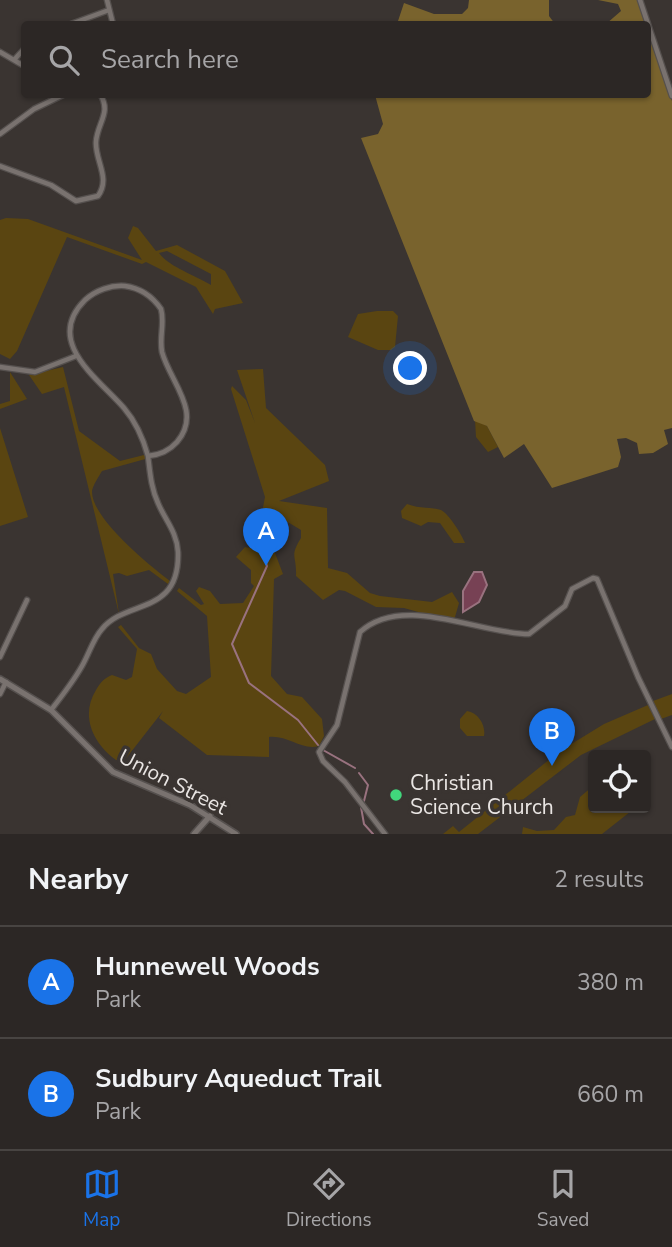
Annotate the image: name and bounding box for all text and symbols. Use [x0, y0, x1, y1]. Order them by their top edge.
search box [21, 21, 651, 98]
icon: search [45, 41, 83, 79]
text: Search here [101, 42, 239, 77]
your location [393, 351, 427, 385]
pin: A [243, 508, 289, 566]
pin: B [529, 708, 575, 766]
street label: Union Street [114, 743, 233, 822]
map controls [588, 750, 651, 813]
button: locate [588, 750, 651, 813]
place label: Christian Science Church [410, 769, 554, 821]
marker: Christian Science Church [388, 787, 404, 803]
text: Nearby [28, 859, 128, 900]
text: 2 results [554, 864, 644, 895]
text: Hunnewell Woods [95, 949, 320, 984]
text: A [42, 967, 60, 998]
text: 380 m [577, 967, 644, 998]
text: Park [95, 984, 141, 1015]
text: Sudbury Aqueduct Trail [95, 1061, 382, 1096]
text: B [43, 1079, 59, 1110]
text: 660 m [577, 1079, 644, 1110]
text: Park [95, 1096, 141, 1127]
tab: Map [83, 1165, 121, 1233]
tab: Directions [286, 1165, 372, 1233]
tab: Saved [537, 1165, 589, 1233]

